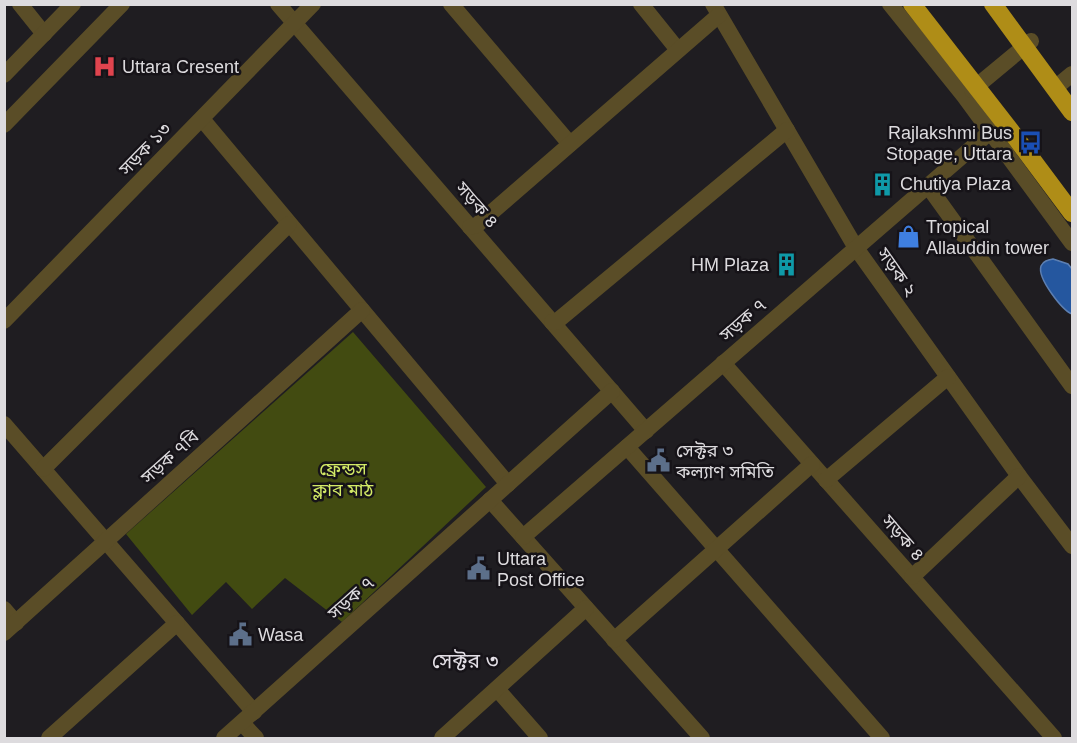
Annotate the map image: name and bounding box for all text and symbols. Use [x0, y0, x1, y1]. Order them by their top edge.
hospital icon: Uttara Cresent [91, 54, 117, 80]
place label: Uttara Cresent [122, 57, 239, 77]
street label: সড়ক ১৩ [115, 118, 175, 180]
place label: Rajlakshmi Bus Stopage, Uttara [886, 123, 1013, 164]
bus stop icon: Rajlakshmi Bus Stopage, Uttara [1017, 130, 1043, 156]
building icon: Chutiya Plaza [869, 171, 895, 197]
place label: Chutiya Plaza [900, 174, 1012, 194]
street label: সড়ক ৪ [451, 177, 502, 232]
place label: Tropical Allauddin tower [926, 217, 1049, 258]
shop icon: Tropical Allauddin tower [895, 224, 921, 250]
street label: সড়ক ২ [873, 243, 921, 300]
building icon: HM Plaza [774, 252, 800, 278]
place label: HM Plaza [691, 255, 770, 275]
street label: সড়ক ৭ [715, 295, 770, 346]
street label: সড়ক ৭বি [137, 426, 203, 488]
place label: সেক্টর ৩ কল্যাণ সমিতি [675, 441, 774, 482]
public building icon: সেক্টর ৩ কল্যাণ সমিতি [645, 448, 671, 474]
park label: ফ্রেন্ডস ক্লাব মাঠ [312, 459, 373, 501]
street label: সড়ক ৪ [877, 510, 928, 565]
place label: Uttara Post Office [497, 549, 585, 590]
public building icon: Uttara Post Office [466, 556, 492, 582]
street label: সড়ক ৭ [323, 572, 378, 624]
public building icon: Wasa [227, 622, 253, 648]
place label: Wasa [258, 625, 304, 645]
district label: সেক্টর ৩ [432, 649, 498, 672]

